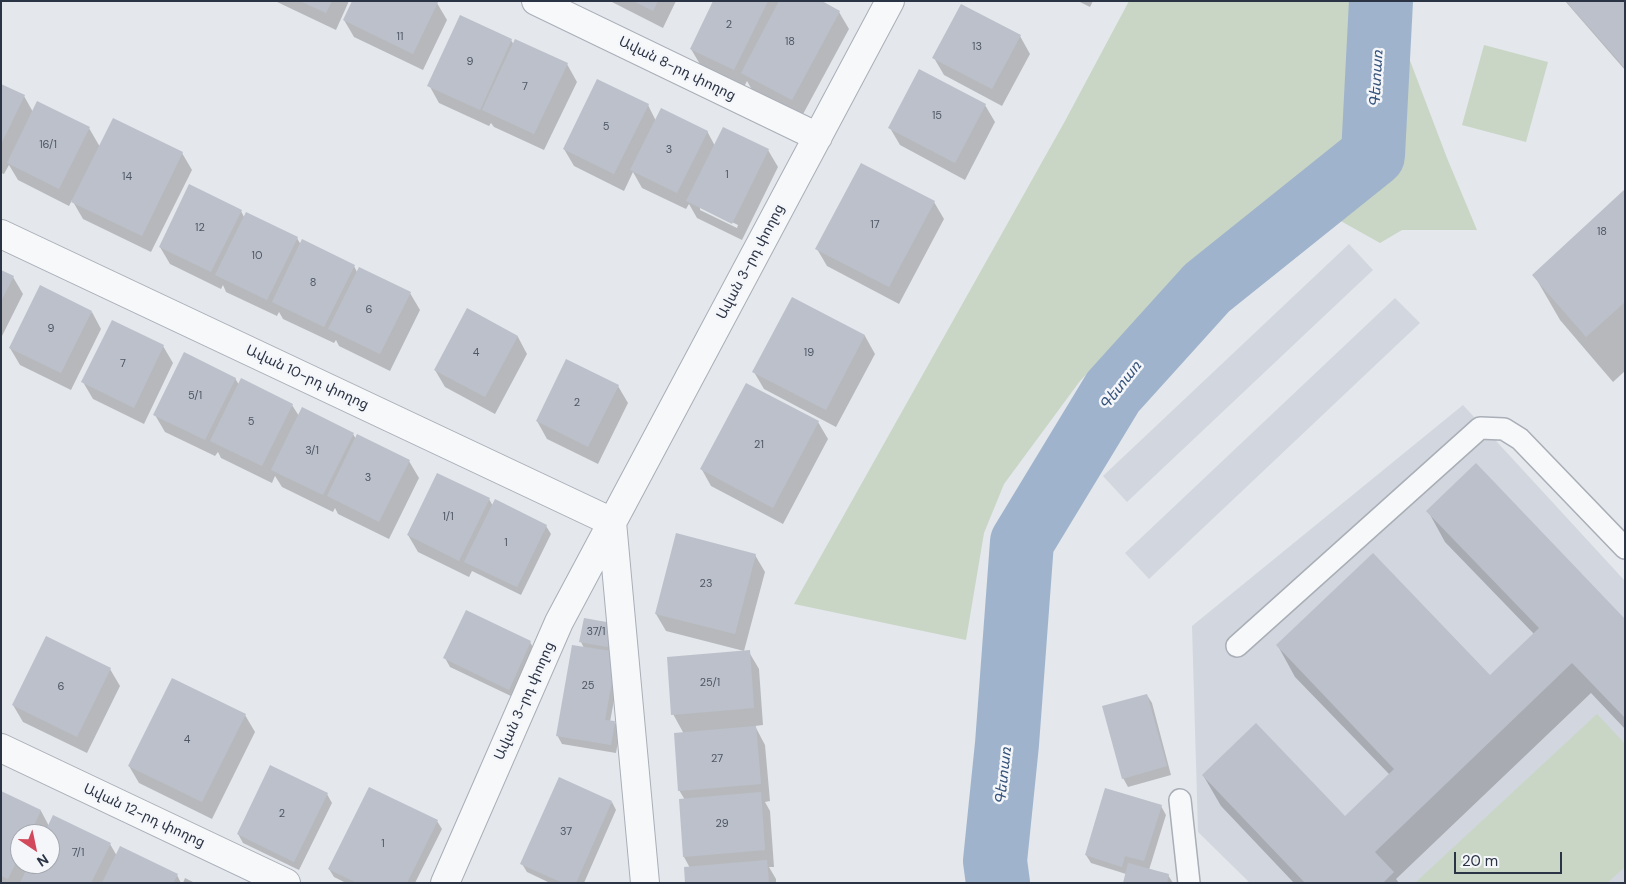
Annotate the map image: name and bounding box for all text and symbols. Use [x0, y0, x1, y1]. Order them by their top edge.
house number: 2 [726, 18, 732, 32]
house number: 11 [397, 30, 403, 44]
street label: Ավան 8-րդ փողոց [616, 33, 738, 105]
house number: 18 [785, 35, 795, 49]
house number: 13 [972, 40, 982, 54]
water label: Գետառ [1367, 50, 1387, 108]
house number: 9 [467, 55, 473, 69]
house number: 7 [522, 80, 528, 94]
house number: 15 [932, 109, 942, 123]
house number: 5 [603, 120, 609, 134]
house number: 16/1 [39, 138, 57, 152]
house number: 3 [666, 143, 672, 157]
house number: 1 [725, 168, 729, 182]
house number: 14 [122, 170, 132, 184]
street label: Ավան 3-րդ փողոց [714, 202, 788, 322]
house number: 17 [870, 218, 880, 232]
house number: 12 [195, 221, 205, 235]
house number: 18 [1597, 225, 1607, 239]
house number: 10 [252, 249, 262, 263]
house number: 8 [310, 276, 316, 290]
house number: 6 [366, 303, 372, 317]
house number: 9 [48, 322, 54, 336]
street label: Ավան 10-րդ փողոց [243, 342, 371, 414]
house number: 4 [473, 346, 479, 360]
house number: 19 [804, 346, 814, 360]
house number: 7 [120, 357, 126, 371]
water label: Գետառ [1096, 358, 1146, 414]
house number: 5/1 [188, 389, 202, 403]
house number: 2 [574, 396, 580, 410]
house number: 5 [248, 415, 254, 429]
house number: 21 [754, 438, 764, 452]
house number: 3/1 [305, 444, 319, 458]
house number: 3 [365, 471, 371, 485]
house number: 1/1 [442, 510, 454, 524]
house number: 1 [504, 536, 508, 550]
house number: 23 [700, 577, 712, 591]
house number: 37/1 [587, 625, 605, 639]
street label: Ավան 3-րդ փողոց [491, 639, 559, 763]
house number: 25/1 [700, 676, 720, 690]
house number: 25 [581, 679, 595, 693]
house number: 6 [58, 680, 64, 694]
house number: 4 [184, 733, 190, 747]
water label: Գետառ [992, 747, 1016, 805]
house number: 27 [711, 752, 723, 766]
street label: Ավան 12-րդ փողոց [81, 780, 207, 852]
house number: 2 [279, 807, 285, 821]
house number: 29 [715, 817, 729, 831]
north arrow [10, 824, 60, 874]
house number: 37 [560, 825, 572, 839]
house number: 1 [381, 837, 385, 851]
scale bar [1456, 842, 1564, 874]
house number: 7/1 [72, 846, 84, 860]
text: N [34, 850, 52, 871]
text: 20 m [1462, 851, 1498, 871]

